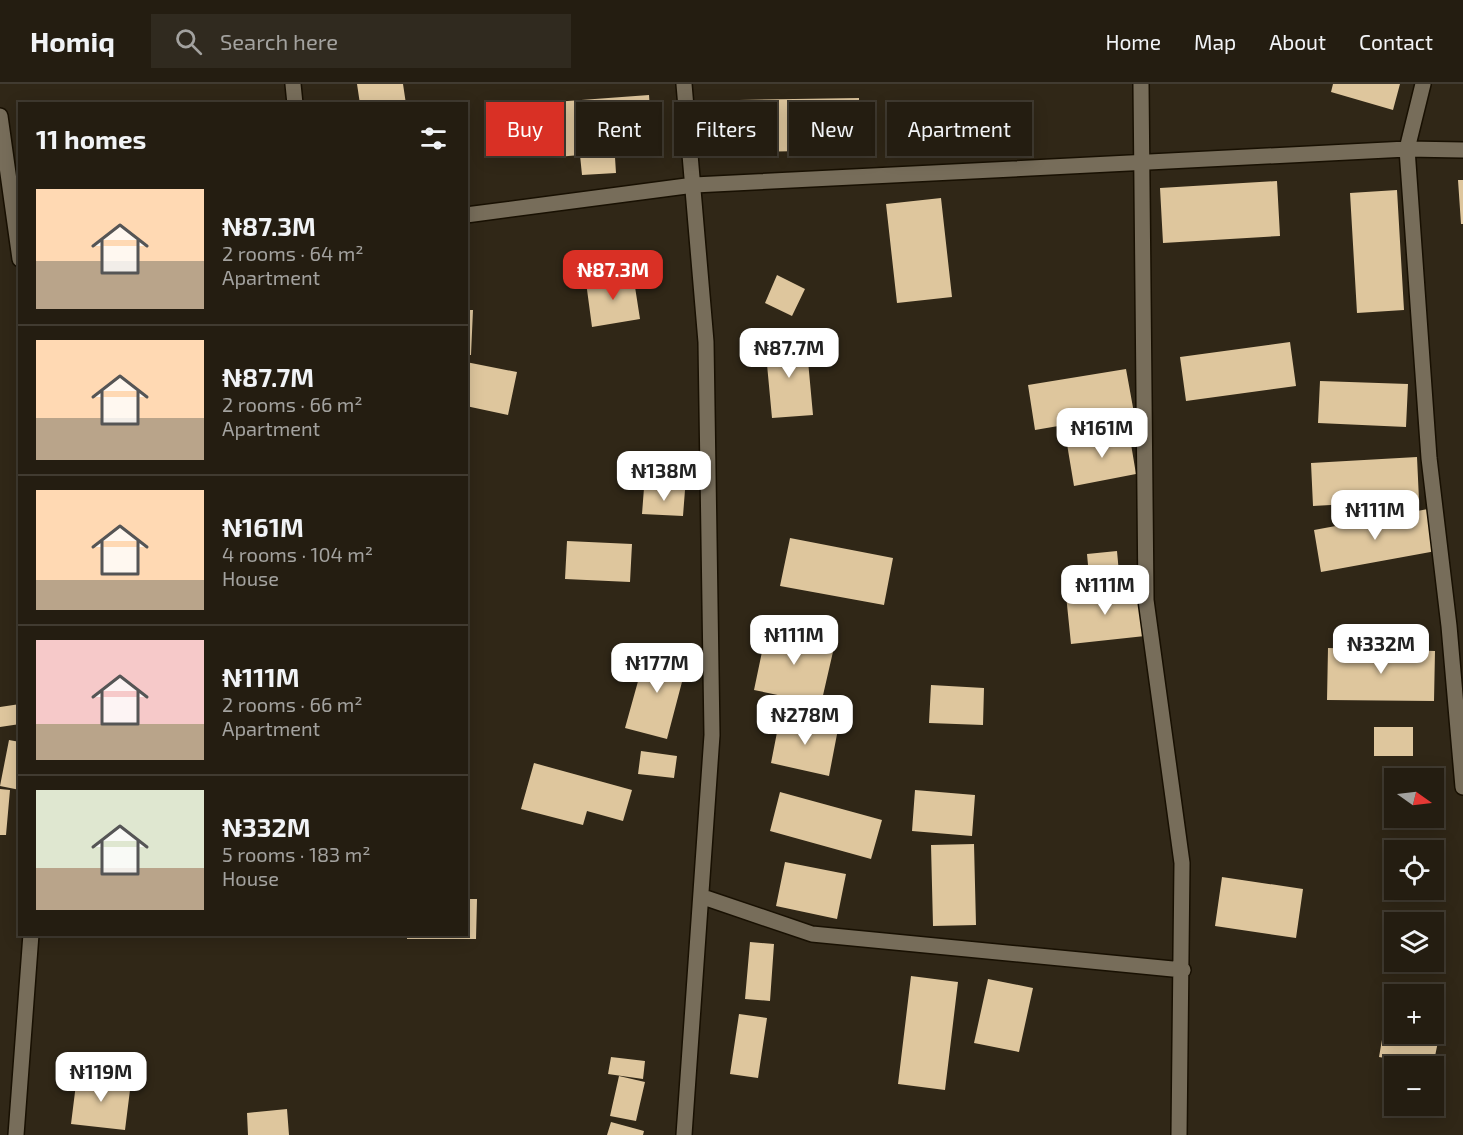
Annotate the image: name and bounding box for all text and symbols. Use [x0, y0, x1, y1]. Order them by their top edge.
search box [151, 14, 571, 68]
text: Homiq [30, 24, 115, 58]
icon: search [172, 25, 205, 58]
text: Search here [220, 28, 338, 54]
text: Home [1105, 29, 1161, 54]
text: Map [1194, 29, 1236, 54]
text: About [1269, 29, 1326, 54]
text: Contact [1359, 29, 1433, 54]
chip: Buy [486, 102, 564, 156]
chip: Rent [576, 102, 662, 156]
chip: Filters [674, 102, 777, 156]
chip: New [789, 102, 875, 156]
chip: Apartment [887, 102, 1032, 156]
icon: filters [417, 122, 450, 155]
text: 11 homes [36, 123, 146, 154]
text: ₦87.3M [222, 210, 316, 241]
icon: home [84, 213, 156, 285]
text: 2 rooms · 64 m² [222, 241, 364, 265]
pin: ₦87.3M [564, 250, 662, 301]
text: ₦87.3M [577, 257, 649, 281]
text: Apartment [222, 265, 320, 289]
pin: ₦87.7M [740, 328, 838, 379]
text: ₦87.7M [754, 335, 824, 359]
text: ₦87.7M [222, 361, 314, 392]
icon: home [84, 364, 156, 436]
text: 2 rooms · 66 m² [222, 392, 363, 416]
pin: ₦161M [1060, 408, 1144, 459]
text: ₦161M [1071, 415, 1133, 439]
text: Apartment [222, 416, 320, 440]
pin: ₦138M [622, 451, 706, 502]
text: ₦138M [631, 458, 697, 482]
pin: ₦111M [1333, 490, 1417, 541]
text: ₦111M [1345, 497, 1405, 521]
text: ₦161M [222, 511, 304, 542]
icon: home [84, 514, 156, 586]
text: 4 rooms · 104 m² [222, 542, 373, 566]
pin: ₦111M [1063, 565, 1147, 616]
text: House [222, 566, 279, 590]
text: ₦111M [1075, 572, 1135, 596]
pin: ₦111M [752, 615, 836, 666]
text: ₦111M [764, 622, 824, 646]
pin: ₦332M [1339, 624, 1423, 675]
text: ₦332M [1347, 631, 1415, 655]
pin: ₦177M [615, 643, 699, 694]
text: ₦177M [625, 650, 689, 674]
text: ₦111M [222, 661, 300, 692]
icon: home [84, 664, 156, 736]
text: 2 rooms · 66 m² [222, 692, 363, 716]
pin: ₦278M [763, 695, 847, 746]
text: ₦278M [771, 702, 839, 726]
text: Apartment [222, 716, 320, 740]
north arrow [1384, 768, 1444, 828]
map controls [1384, 768, 1444, 1116]
text: ₦332M [222, 811, 310, 842]
icon: home [84, 814, 156, 886]
button: locate [1384, 840, 1444, 900]
text: 5 rooms · 183 m² [222, 842, 370, 866]
text: House [222, 866, 279, 890]
button: layers [1384, 912, 1444, 972]
button: + [1384, 984, 1444, 1044]
pin: ₦119M [59, 1052, 143, 1103]
button: − [1384, 1056, 1444, 1116]
text: ₦119M [70, 1059, 132, 1083]

